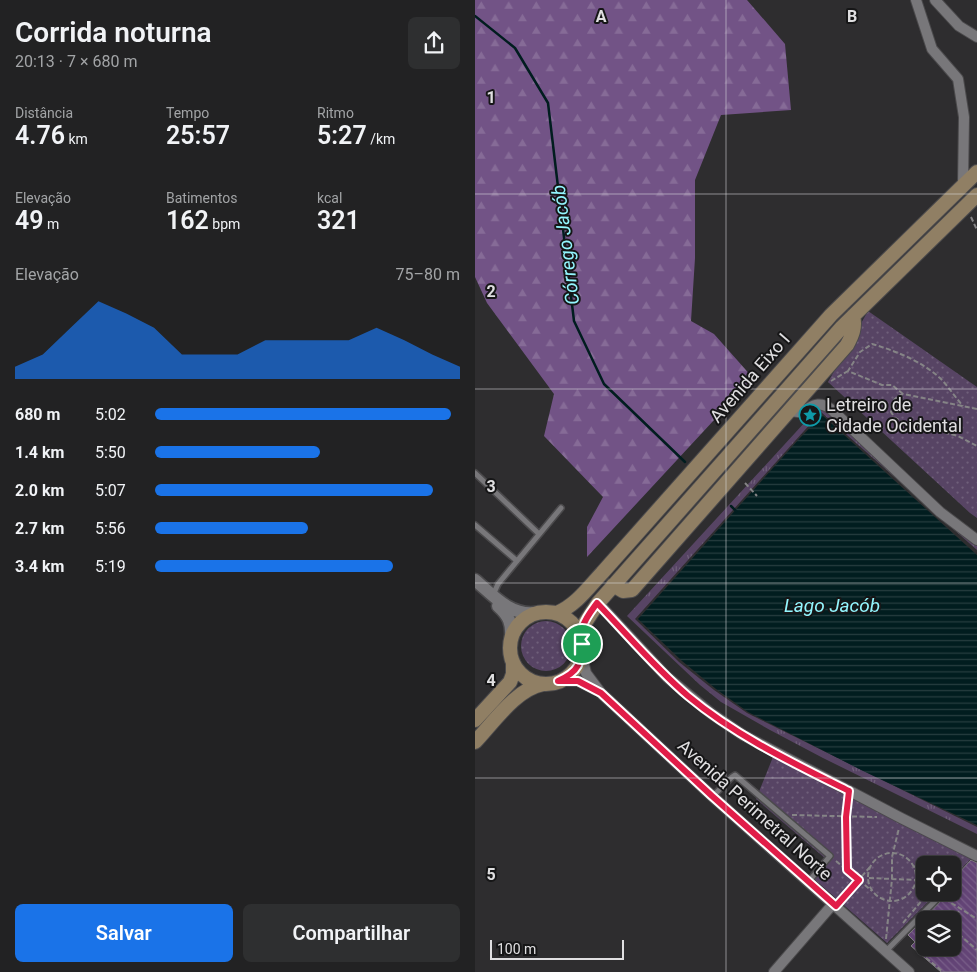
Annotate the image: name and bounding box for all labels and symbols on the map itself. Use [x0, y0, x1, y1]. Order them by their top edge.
text: A [596, 7, 607, 26]
text: B [847, 7, 857, 26]
text: 1 [486, 88, 496, 107]
water label: Córrego Jacób [547, 184, 584, 306]
text: 2 [486, 282, 496, 301]
street label: Avenida Eixo I [705, 329, 794, 427]
place label: Letreiro de Cidade Ocidental [826, 394, 962, 436]
place icon: Letreiro de Cidade Ocidental [798, 403, 822, 427]
text: 3 [486, 477, 496, 496]
water label: Lago Jacób [784, 594, 880, 617]
pin [561, 623, 603, 665]
text: 4 [486, 671, 496, 690]
street label: Avenida Perimetral Norte [674, 735, 837, 884]
text: 5 [486, 865, 496, 884]
scale bar [490, 937, 624, 960]

